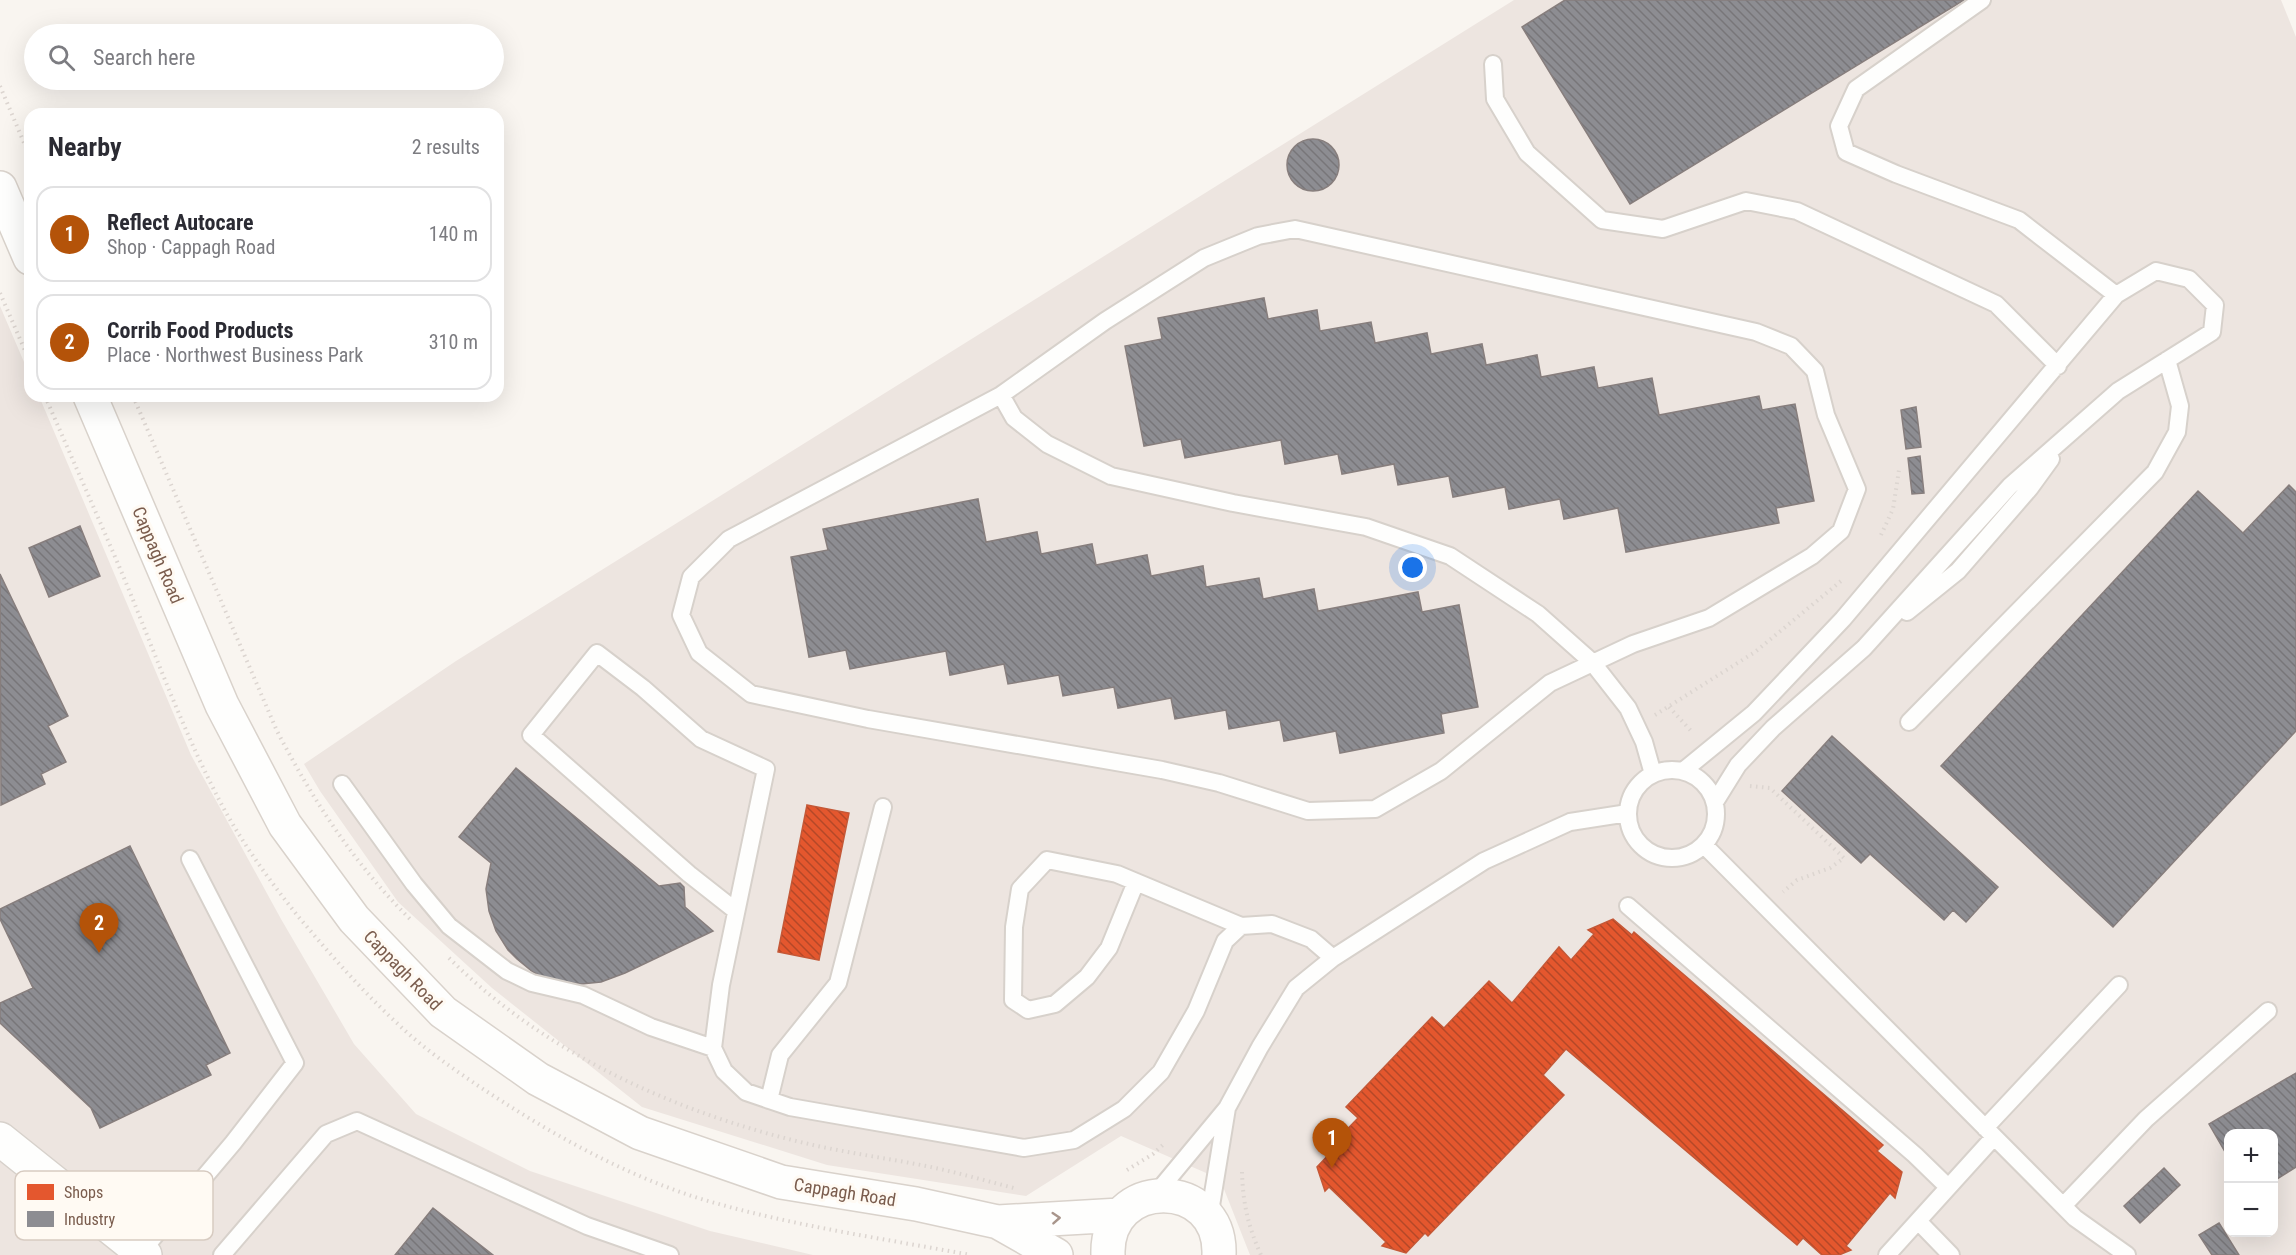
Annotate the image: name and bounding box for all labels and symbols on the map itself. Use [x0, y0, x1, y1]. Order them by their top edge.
street label: Cappagh Road [128, 503, 188, 607]
your location [1398, 553, 1427, 582]
pin: 2 [80, 904, 118, 953]
street label: Cappagh Road [360, 926, 446, 1014]
pin: 1 [1312, 1118, 1352, 1168]
legend [15, 1171, 213, 1240]
street label: Cappagh Road [792, 1174, 898, 1210]
text: Shops [64, 1183, 103, 1202]
text: Industry [64, 1210, 115, 1229]
one-way arrow [1052, 1211, 1061, 1224]

